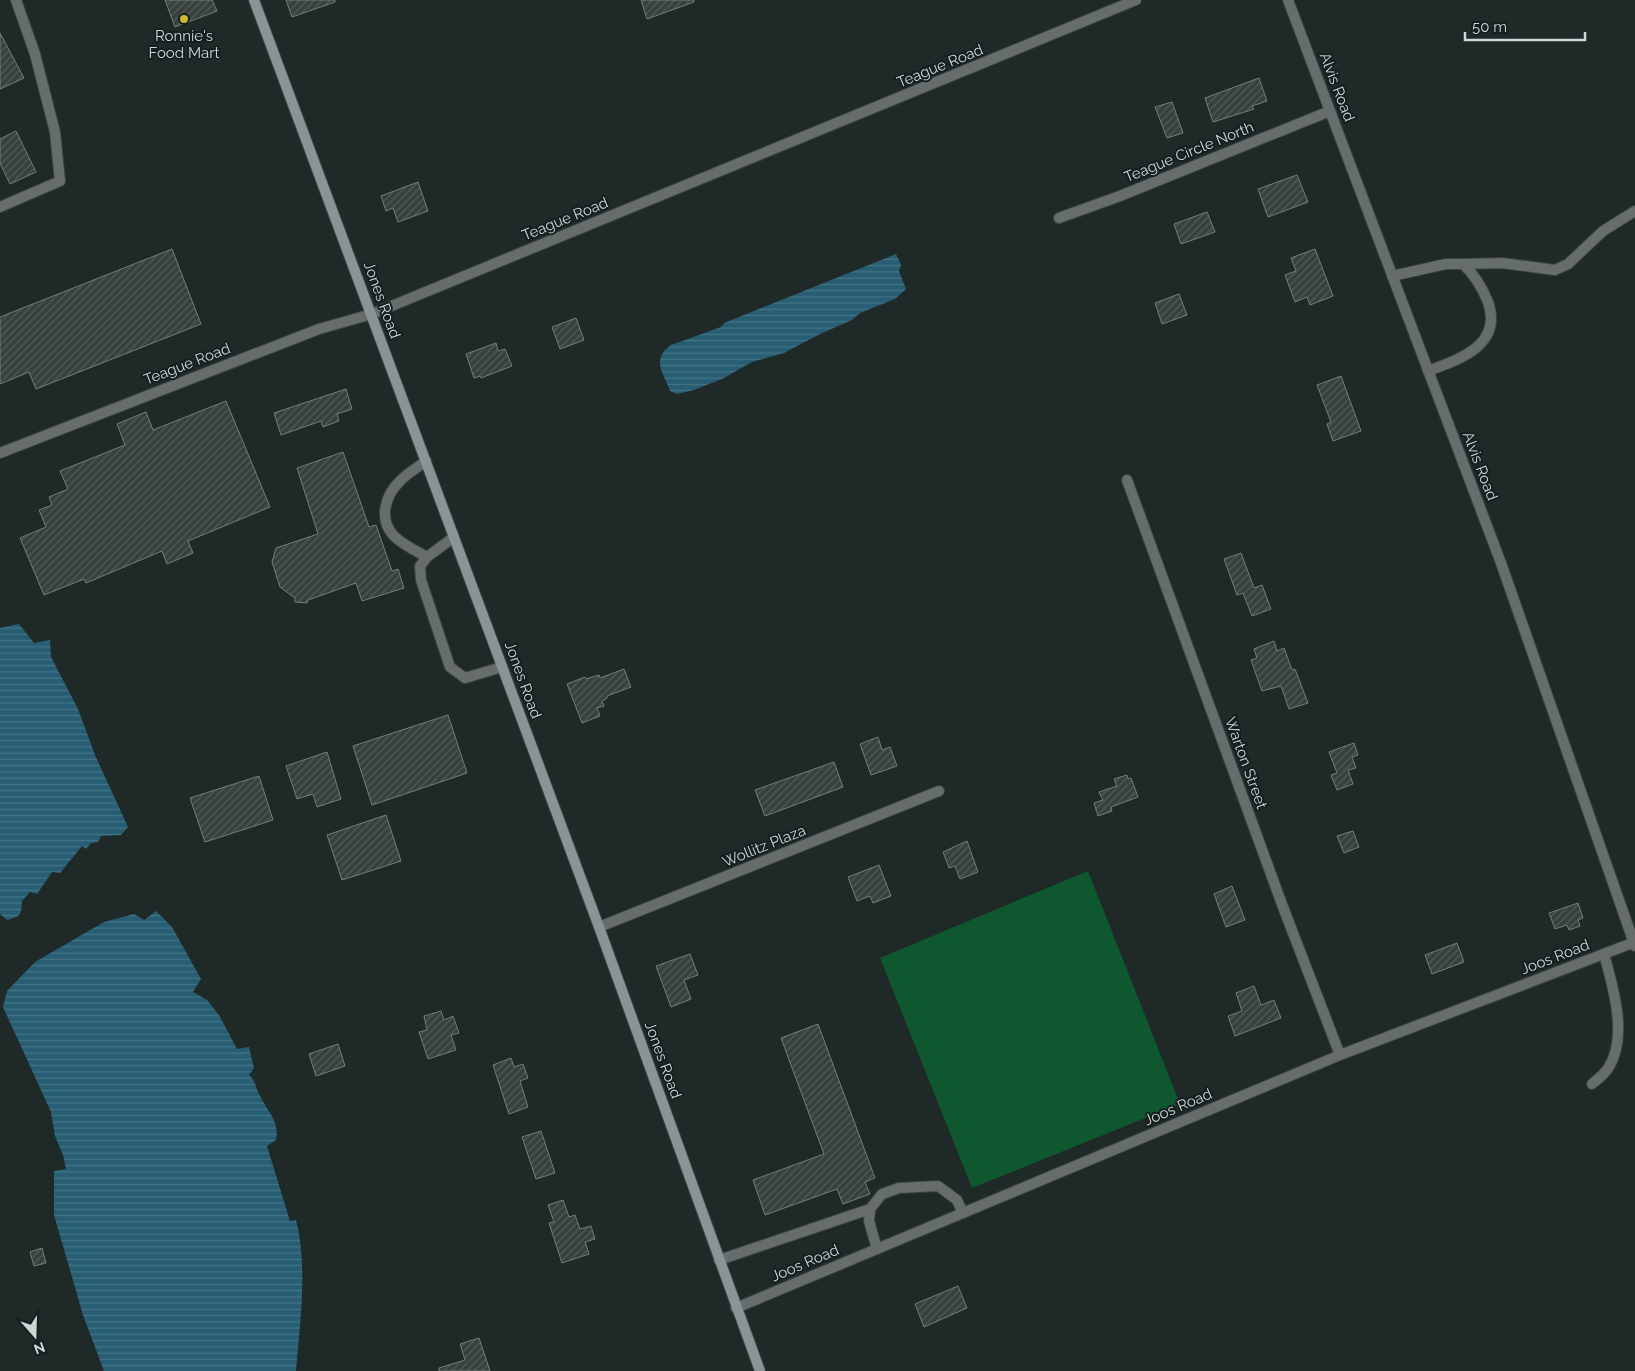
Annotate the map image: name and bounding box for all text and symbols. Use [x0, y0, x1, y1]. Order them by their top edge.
scale bar [1465, 10, 1585, 42]
marker: Ronnie's Food Mart [178, 13, 190, 25]
text: 50 m [1472, 18, 1507, 36]
place label: Ronnie's Food Mart [149, 27, 219, 62]
street label: Teague Road [894, 41, 986, 91]
street label: Alvis Road [1316, 50, 1358, 124]
street label: Teague Circle North [1122, 118, 1256, 186]
street label: Teague Road [519, 194, 611, 244]
street label: Jones Road [360, 259, 404, 341]
street label: Teague Road [141, 339, 233, 389]
street label: Alvis Road [1459, 429, 1501, 503]
street label: Jones Road [501, 639, 545, 721]
street label: Warton Street [1221, 715, 1271, 811]
street label: Wollitz Plaza [720, 821, 808, 871]
street label: Joos Road [1518, 936, 1592, 978]
street label: Jones Road [641, 1019, 685, 1101]
street label: Joos Road [1141, 1085, 1215, 1129]
street label: Joos Road [768, 1241, 842, 1285]
north arrow [10, 1311, 60, 1361]
text: N [32, 1339, 47, 1358]

